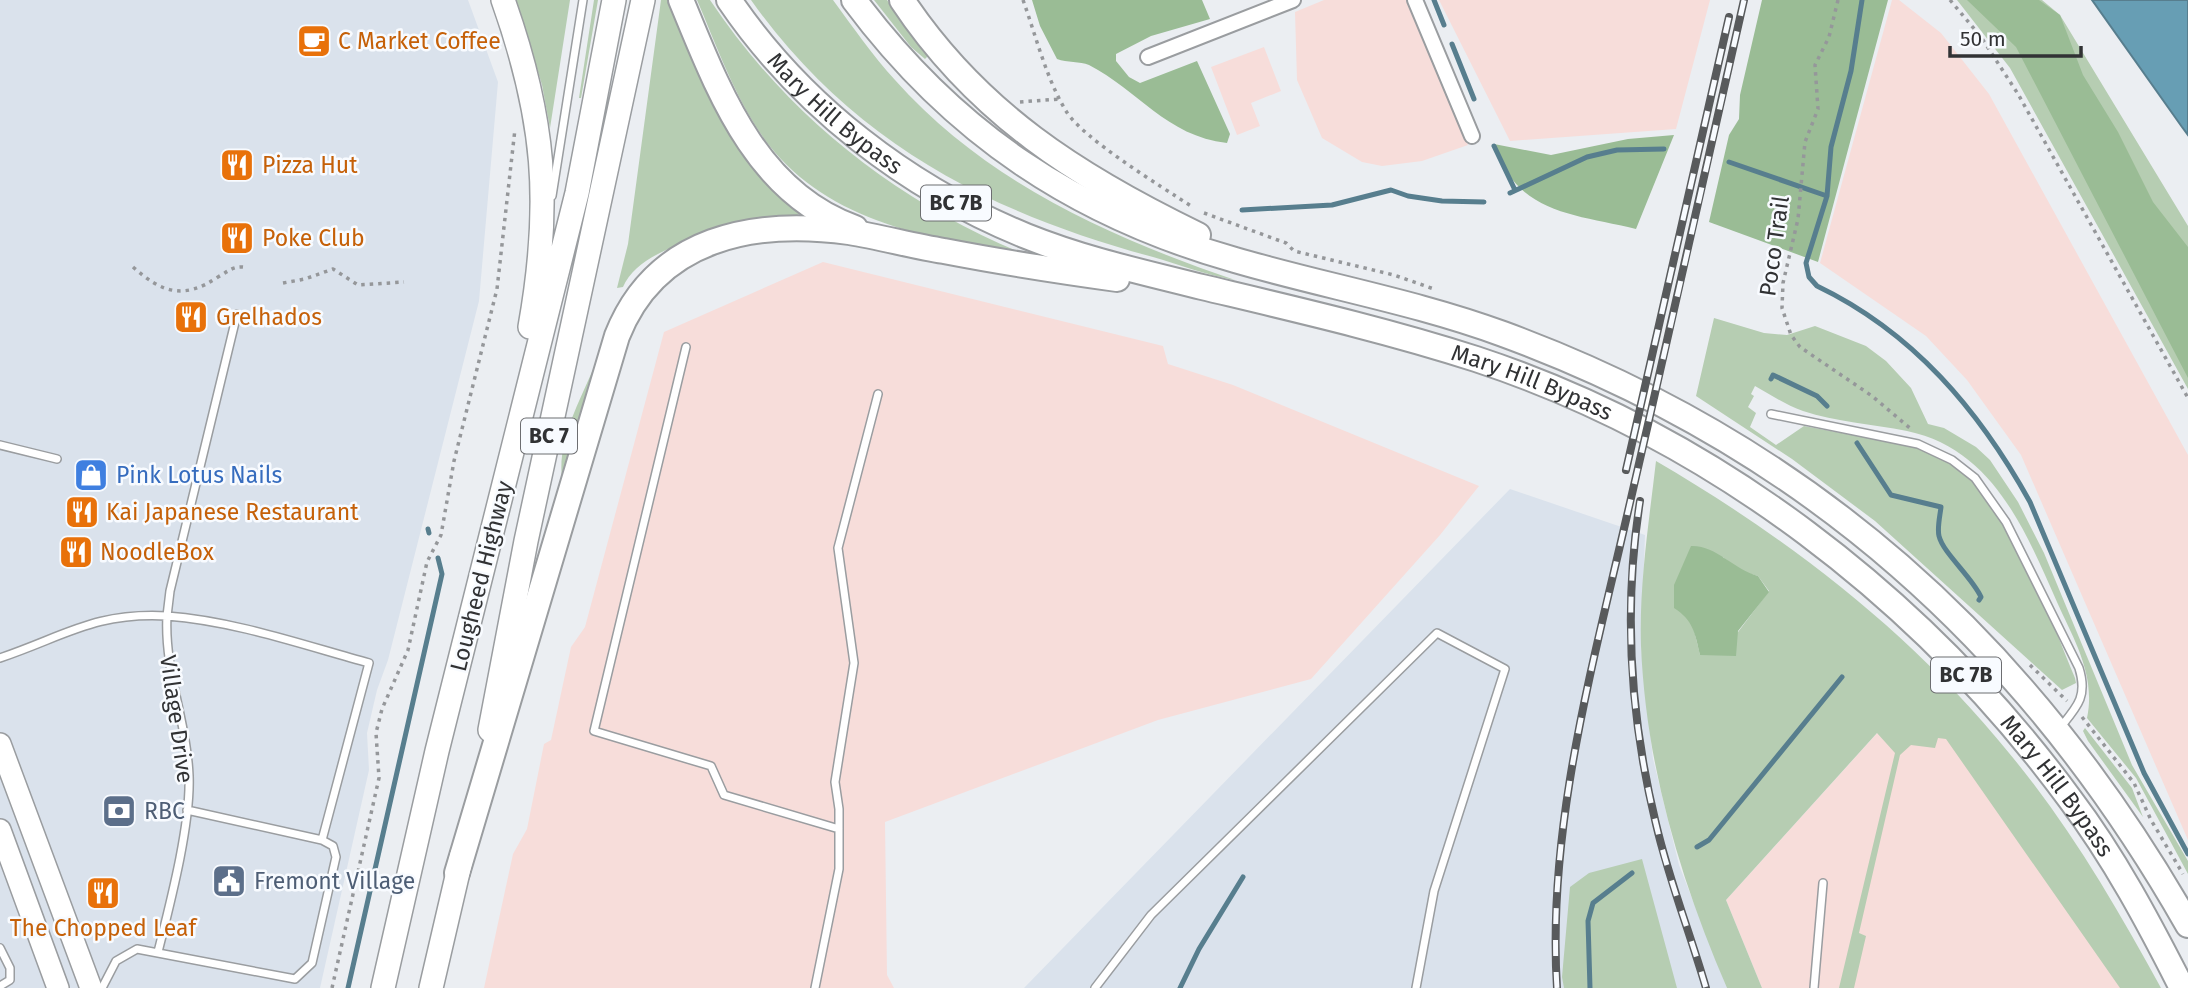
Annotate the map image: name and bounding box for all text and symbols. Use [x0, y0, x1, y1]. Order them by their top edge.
scale bar [1950, 14, 2081, 58]
cafe icon: C Market Coffee [295, 22, 333, 60]
text: 50 m [1960, 26, 2006, 52]
place label: C Market Coffee [338, 27, 501, 55]
street label: Mary Hill Bypass [762, 47, 908, 180]
restaurant icon: Pizza Hut [218, 146, 256, 184]
place label: Pizza Hut [262, 151, 358, 179]
road number: BC 7B [921, 186, 991, 220]
street label: Poco Trail [1753, 194, 1795, 298]
restaurant icon: Poke Club [218, 219, 256, 257]
place label: Poke Club [262, 224, 365, 252]
restaurant icon: Grelhados [172, 298, 210, 336]
place label: Grelhados [216, 303, 322, 331]
street label: Mary Hill Bypass [1448, 338, 1617, 426]
road number: BC 7 [521, 418, 577, 453]
shop icon: Pink Lotus Nails [72, 456, 110, 494]
place label: Pink Lotus Nails [116, 461, 282, 489]
street label: Lougheed Highway [444, 477, 518, 674]
restaurant icon: Kai Japanese Restaurant [63, 493, 101, 531]
place label: Kai Japanese Restaurant [106, 498, 359, 526]
restaurant icon: NoodleBox [57, 533, 95, 571]
place label: NoodleBox [100, 538, 215, 566]
street label: Village Drive [154, 653, 200, 785]
road number: BC 7B [1931, 658, 2001, 692]
street label: Mary Hill Bypass [1995, 709, 2120, 862]
bank icon: RBC [100, 792, 138, 830]
place label: RBC [144, 797, 185, 825]
public building icon: Fremont Village [210, 862, 248, 900]
place label: Fremont Village [254, 867, 415, 895]
restaurant icon: The Chopped Leaf [84, 874, 122, 912]
place label: The Chopped Leaf [10, 914, 199, 942]

